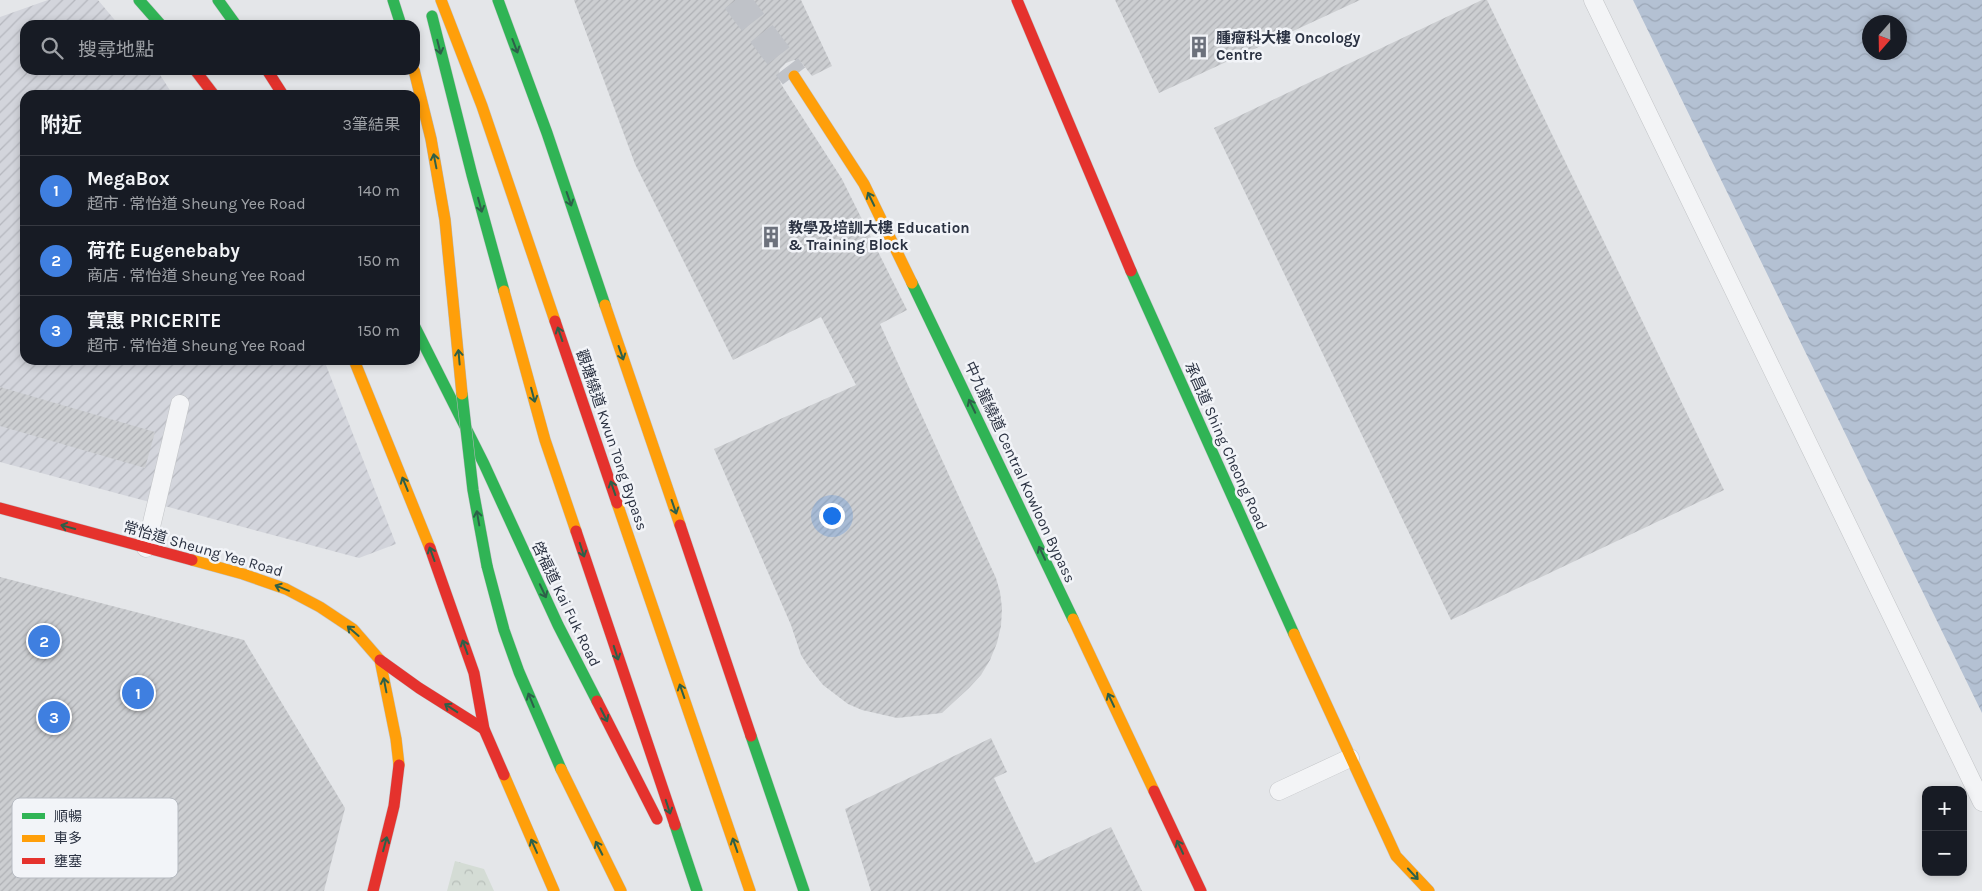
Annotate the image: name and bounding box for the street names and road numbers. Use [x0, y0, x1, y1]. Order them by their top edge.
street label: 觀塘繞道 Kwun Tong Bypass [573, 347, 651, 533]
street label: 中九龍繞道 Central Kowloon Bypass [961, 358, 1079, 586]
street label: 承昌道 Shing Cheong Road [1181, 359, 1271, 533]
street label: 常怡道 Sheung Yee Road [121, 518, 285, 580]
street label: 啓福道 Kai Fuk Road [528, 538, 604, 670]

